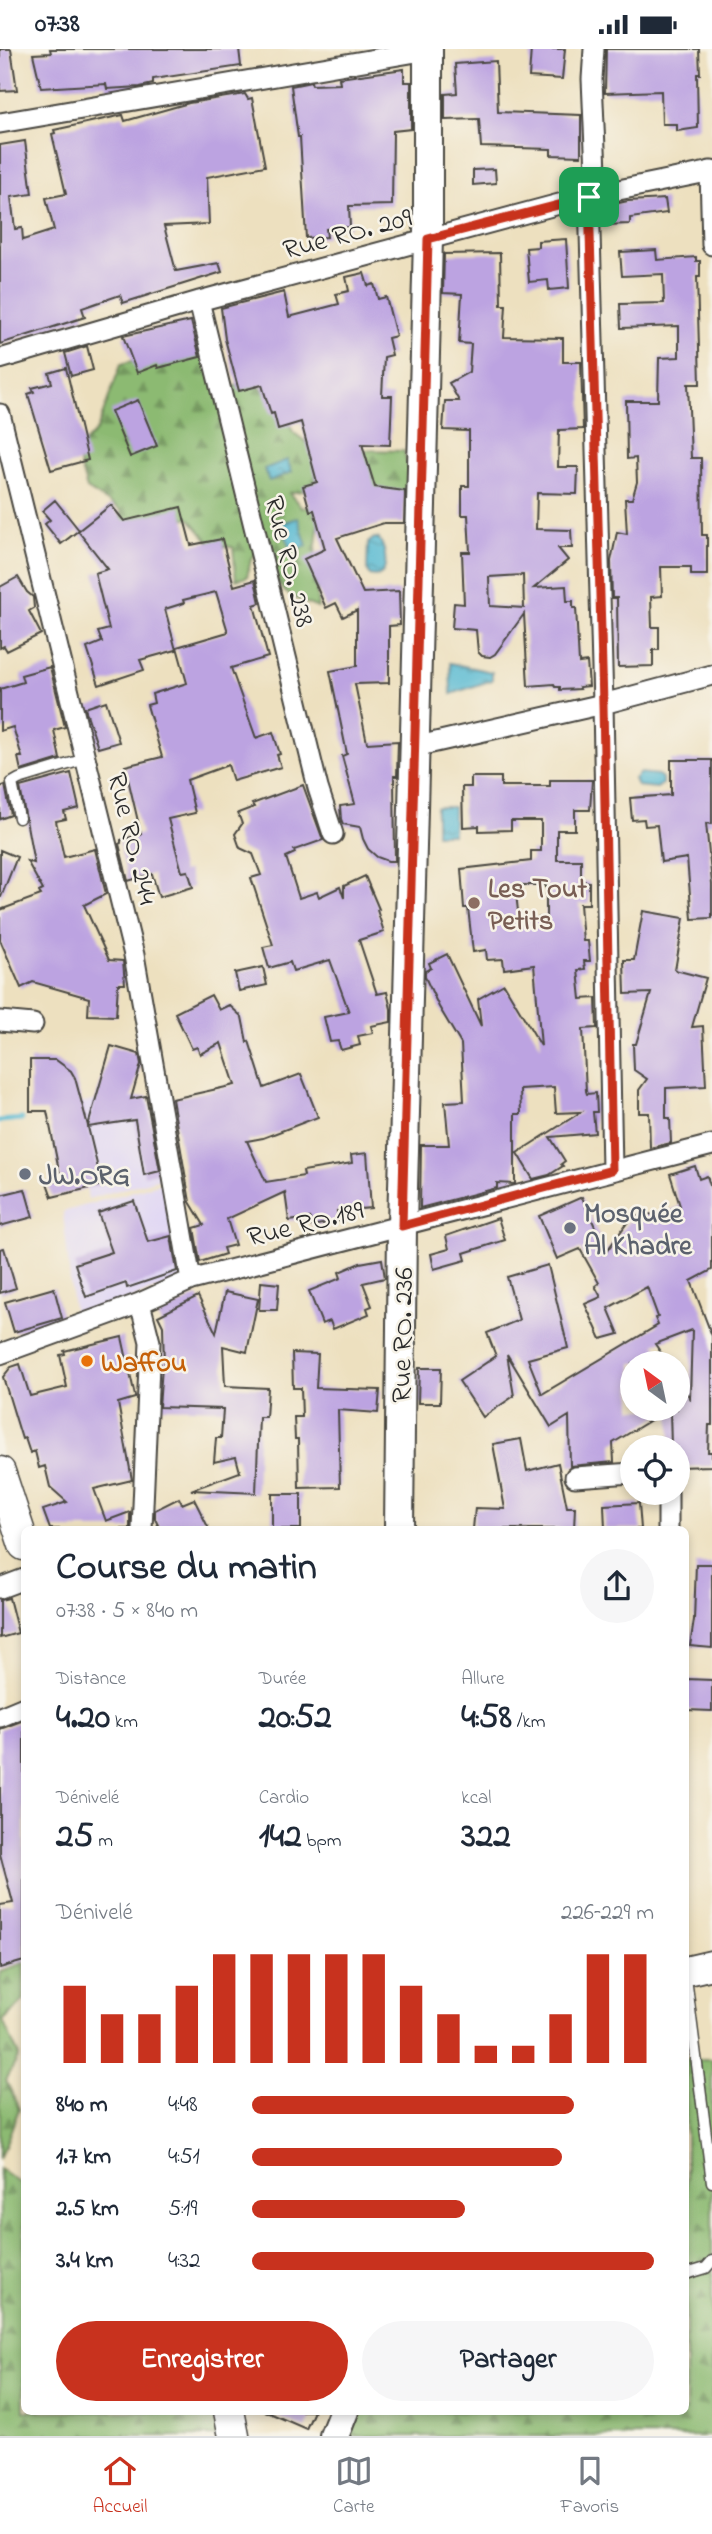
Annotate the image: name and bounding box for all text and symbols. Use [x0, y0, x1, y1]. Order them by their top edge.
text: 07:38 [35, 6, 80, 44]
pin [559, 167, 619, 227]
icon: arrive [570, 178, 608, 216]
street label: Rue RO. 209 [279, 198, 418, 272]
street label: Rue RO. 238 [252, 492, 324, 632]
street label: Rue RO. 244 [94, 768, 167, 910]
place label: Les Tout Petits [488, 870, 588, 943]
marker: Les Tout Petits [466, 895, 482, 911]
place label: JW.ORG [39, 1157, 130, 1198]
marker: JW.ORG [17, 1166, 33, 1182]
street label: Rue RO.189 [243, 1191, 369, 1260]
place label: Mosquée Al Khadre [584, 1195, 693, 1268]
marker: Mosquée Al Khadre [562, 1220, 578, 1236]
street label: Rue RO. 236 [383, 1267, 426, 1403]
place label: Waffou [101, 1344, 187, 1385]
north arrow [620, 1351, 690, 1421]
map controls [620, 1351, 690, 1505]
marker: Waffou [79, 1353, 95, 1369]
button: locate [620, 1435, 690, 1505]
text: Course du matin [56, 1541, 317, 1597]
button: share [580, 1549, 654, 1623]
text: 07:38 · 5 × 840 m [56, 1595, 198, 1628]
text: Distance [56, 1666, 126, 1693]
text: Durée [259, 1666, 306, 1693]
text: Allure [461, 1666, 505, 1693]
text: 4.20 [56, 1693, 110, 1744]
text: 20:52 [259, 1693, 332, 1744]
text: 4:58 [461, 1693, 512, 1744]
text: km [110, 1709, 138, 1736]
text: /km [512, 1709, 546, 1736]
text: Dénivelé [56, 1785, 119, 1812]
text: Cardio [259, 1785, 309, 1812]
text: kcal [461, 1785, 492, 1812]
text: 25 [56, 1812, 93, 1863]
text: 142 [259, 1812, 302, 1863]
text: 322 [461, 1812, 511, 1863]
text: m [93, 1828, 113, 1855]
text: bpm [302, 1828, 341, 1855]
text: Dénivelé [56, 1897, 133, 1930]
text: 226–229 m [561, 1897, 654, 1930]
text: 840 m [56, 2089, 108, 2122]
text: 4:48 [168, 2089, 198, 2122]
text: 1.7 km [56, 2141, 111, 2174]
text: 4:51 [168, 2141, 200, 2174]
text: 2.5 km [56, 2193, 119, 2226]
text: 5:19 [168, 2193, 197, 2226]
text: 3.4 km [56, 2245, 113, 2278]
text: 4:32 [168, 2245, 200, 2278]
button: Enregistrer [56, 2321, 348, 2401]
button: Partager [362, 2321, 654, 2401]
tab: Accueil [93, 2452, 147, 2521]
tab: Carte [333, 2452, 375, 2521]
tab: Favoris [560, 2452, 619, 2521]

